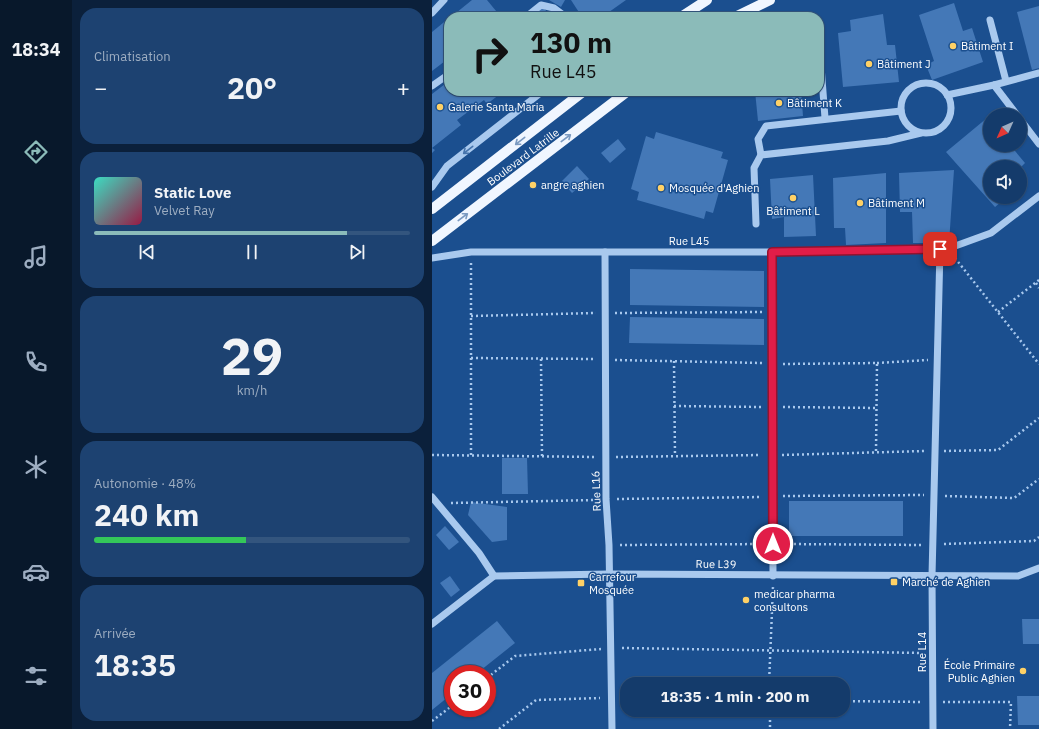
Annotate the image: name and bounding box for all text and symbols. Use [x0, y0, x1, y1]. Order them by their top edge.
text: 130 m [530, 24, 612, 61]
icon: right [464, 28, 516, 80]
text: 18:34 [11, 38, 61, 61]
place label: Bâtiment I [961, 39, 1013, 53]
marker: Bâtiment I [948, 41, 958, 51]
text: Climatisation [94, 48, 171, 65]
place label: Bâtiment J [877, 57, 931, 71]
marker: Bâtiment J [864, 59, 874, 69]
text: Rue L45 [530, 60, 597, 83]
text: 20° [227, 68, 277, 107]
text: − [94, 73, 107, 102]
text: + [397, 73, 410, 102]
place label: Bâtiment K [787, 96, 842, 110]
marker: Bâtiment K [774, 98, 784, 108]
place label: Galerie Santa Maria [448, 100, 544, 114]
marker: Galerie Santa Maria [435, 102, 445, 112]
north arrow [983, 108, 1027, 152]
map controls [983, 108, 1027, 204]
street label: Boulevard Latrille [484, 125, 562, 189]
one-way arrow [561, 134, 572, 143]
one-way arrow [515, 137, 526, 145]
icon: directions [22, 138, 50, 166]
one-way arrow [463, 146, 474, 154]
button: sound [983, 160, 1027, 204]
place label: angre aghien [541, 178, 605, 192]
marker: angre aghien [528, 180, 538, 190]
place label: Mosquée d'Aghien [669, 181, 759, 195]
text: Static Love [154, 183, 231, 202]
marker: Mosquée d'Aghien [656, 183, 666, 193]
marker: Bâtiment L [788, 193, 798, 203]
place label: Bâtiment M [868, 196, 925, 210]
marker: Bâtiment M [855, 198, 865, 208]
text: Velvet Ray [154, 202, 215, 219]
place label: Bâtiment L [766, 204, 820, 218]
one-way arrow [457, 213, 468, 222]
pin [923, 232, 957, 266]
street label: Rue L45 [669, 234, 709, 248]
icon: arrive [929, 238, 951, 260]
icon: previous [136, 241, 158, 263]
icon: pause [241, 241, 263, 263]
icon: next [346, 241, 368, 263]
icon: music [22, 243, 50, 271]
text: 29 [221, 322, 283, 389]
icon: phone [22, 348, 50, 376]
text: km/h [237, 382, 267, 399]
icon: climate [22, 453, 50, 481]
street label: Rue L16 [588, 470, 604, 512]
text: Autonomie · 48% [94, 475, 196, 492]
text: 240 km [94, 495, 199, 534]
position arrow [752, 523, 794, 565]
street label: Rue L39 [696, 557, 736, 571]
icon: car [22, 558, 50, 586]
place label: Carrefour Mosquée [589, 570, 636, 597]
place label: Marché de Aghien [902, 575, 990, 589]
marker: Marché de Aghien [889, 577, 899, 587]
marker: Carrefour Mosquée [576, 578, 586, 588]
place label: medicar pharma consultons [754, 587, 835, 614]
marker: medicar pharma consultons [741, 595, 751, 605]
text: Arrivée [94, 625, 136, 642]
street label: Rue L14 [915, 631, 929, 672]
text: 18:35 [94, 645, 176, 684]
place label: École Primaire Public Aghien [944, 658, 1015, 685]
icon: filters [22, 662, 50, 690]
speed limit sign: 30 [444, 665, 496, 717]
marker: École Primaire Public Aghien [1018, 666, 1028, 676]
text: 18:35 · 1 min · 200 m [661, 687, 809, 706]

